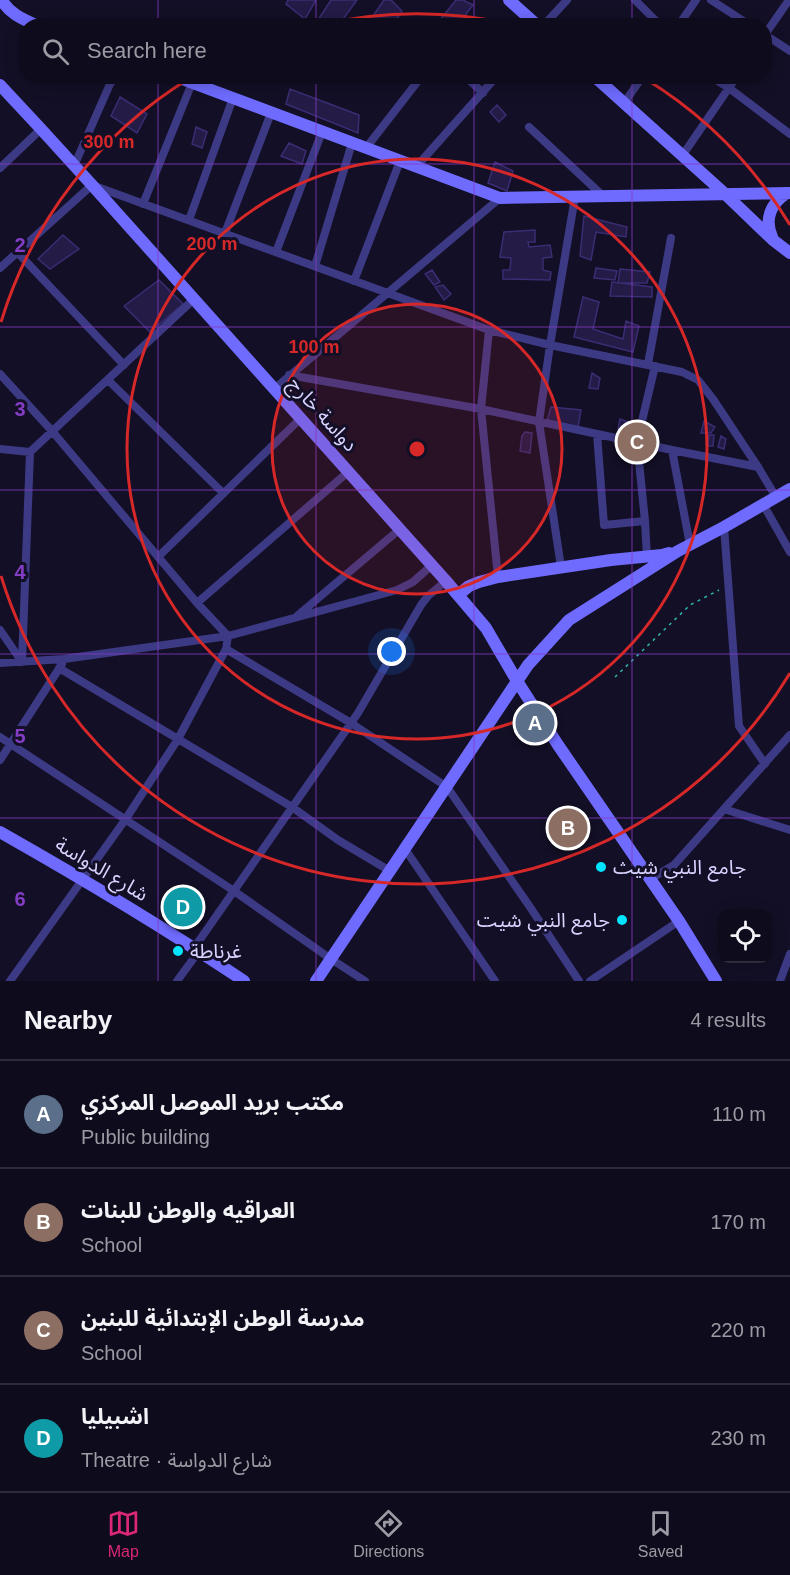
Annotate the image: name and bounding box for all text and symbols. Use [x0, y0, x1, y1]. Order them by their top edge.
search box [18, 18, 772, 84]
icon: search [39, 35, 72, 68]
text: Search here [87, 38, 207, 63]
text: 300 m [83, 132, 135, 152]
text: 2 [14, 234, 26, 256]
text: 200 m [186, 234, 238, 254]
text: 100 m [288, 337, 340, 357]
street label: دواسة خارج [281, 372, 362, 458]
text: 3 [14, 398, 26, 420]
pin: C [618, 420, 656, 464]
centre of rings [407, 439, 427, 459]
text: 4 [14, 561, 26, 583]
your location [377, 637, 406, 666]
pin: A [516, 700, 554, 746]
text: 5 [14, 725, 26, 747]
pin: B [548, 806, 588, 850]
street label: شارع الدواسة [50, 833, 152, 909]
place label: جامع النبي شيث [613, 856, 746, 883]
marker: جامع النبي شيث [594, 860, 608, 874]
pin: D [164, 884, 202, 930]
text: 6 [14, 888, 26, 910]
place label: جامع النبي شيت [477, 909, 610, 936]
map controls [718, 909, 772, 963]
button: locate [718, 909, 772, 963]
marker: جامع النبي شيت [615, 913, 629, 927]
place label: غرناطة [190, 940, 242, 963]
marker: غرناطة [171, 944, 185, 958]
text: Nearby [24, 1005, 112, 1035]
text: 4 results [690, 1009, 766, 1031]
text: مكتب بريد الموصل المركزي [81, 1090, 344, 1115]
text: A [36, 1103, 51, 1125]
text: 110 m [712, 1103, 766, 1125]
text: Public building [81, 1126, 210, 1148]
text: العراقيه والوطن للبنات [81, 1198, 295, 1223]
text: B [36, 1211, 51, 1233]
text: 170 m [710, 1211, 766, 1233]
text: School [81, 1234, 142, 1256]
text: مدرسة الوطن الإبتدائية للبنين [81, 1306, 365, 1331]
text: C [36, 1319, 51, 1341]
text: 220 m [710, 1319, 766, 1341]
text: School [81, 1342, 142, 1364]
text: اشبيليا [81, 1404, 149, 1429]
text: D [36, 1427, 51, 1449]
text: 230 m [710, 1427, 766, 1449]
text: Theatre · شارع الدواسة [81, 1449, 272, 1471]
tab: Map [107, 1507, 140, 1561]
tab: Directions [353, 1507, 424, 1561]
tab: Saved [638, 1507, 683, 1561]

